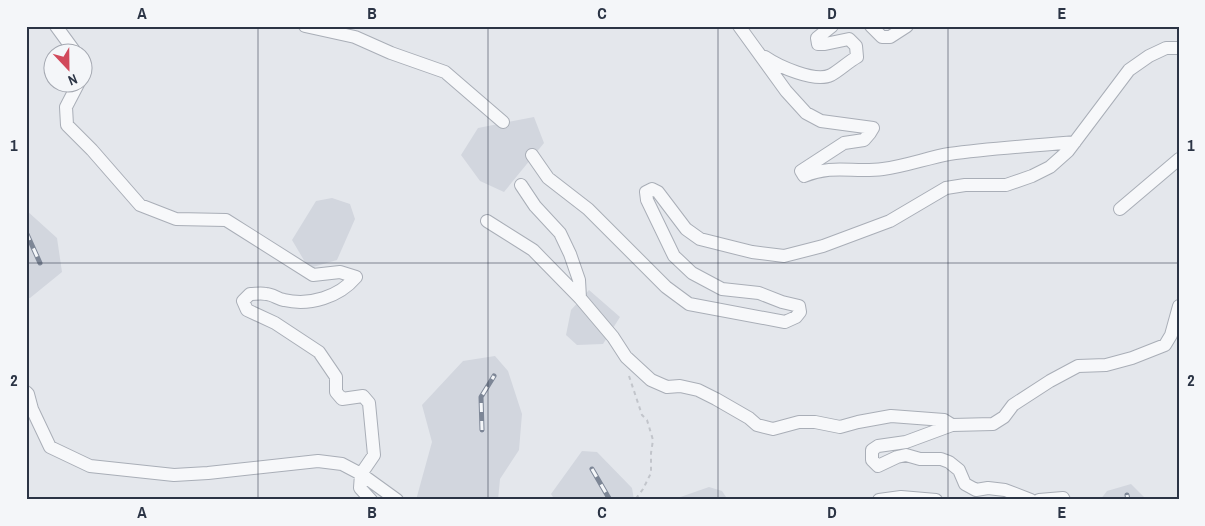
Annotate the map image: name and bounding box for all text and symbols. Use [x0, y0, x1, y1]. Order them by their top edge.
text: A [137, 2, 147, 24]
text: B [367, 2, 377, 24]
text: C [597, 2, 607, 24]
text: D [827, 2, 837, 24]
text: E [1058, 2, 1067, 24]
north arrow [42, 42, 92, 92]
text: N [66, 70, 80, 90]
text: 1 [10, 134, 18, 156]
text: 1 [1187, 134, 1195, 156]
text: 2 [10, 369, 18, 391]
text: 2 [1187, 369, 1195, 391]
text: A [137, 501, 147, 523]
text: B [367, 501, 377, 523]
text: C [597, 501, 607, 523]
text: D [827, 501, 837, 523]
text: E [1058, 501, 1067, 523]

